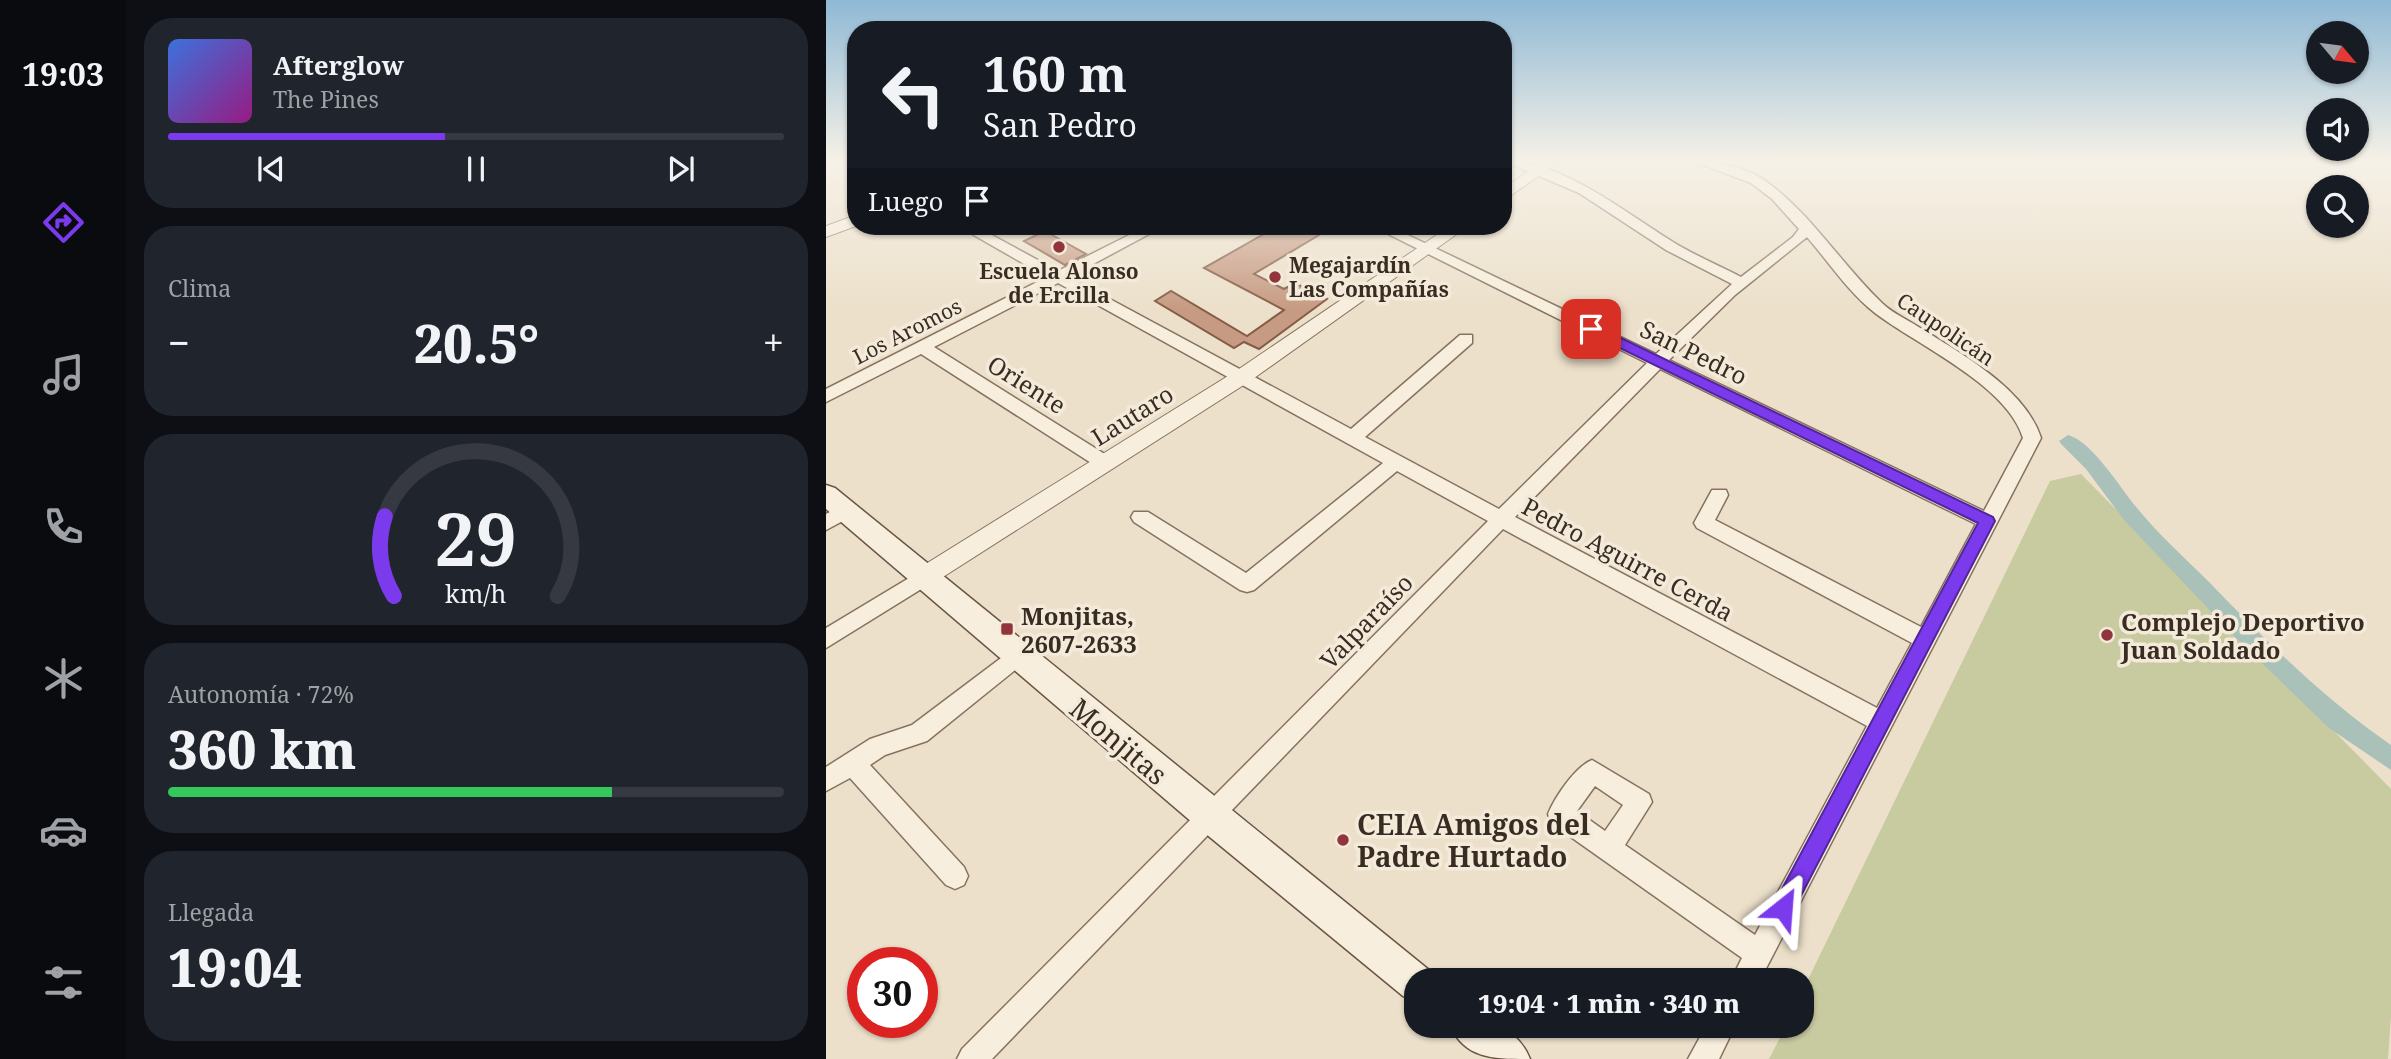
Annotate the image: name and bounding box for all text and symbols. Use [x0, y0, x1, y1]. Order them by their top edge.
north arrow [2306, 21, 2370, 84]
map controls [2306, 21, 2369, 238]
text: 160 m [983, 40, 1127, 106]
text: Afterglow [273, 47, 404, 83]
icon: left [868, 49, 959, 140]
text: 19:03 [22, 52, 104, 95]
text: The Pines [273, 83, 379, 115]
button: sound [2306, 98, 2369, 161]
text: San Pedro [983, 103, 1137, 146]
icon: previous [252, 150, 290, 188]
icon: pause [457, 150, 495, 188]
icon: next [662, 150, 700, 188]
button: search [2306, 175, 2369, 238]
icon: arrive [958, 182, 996, 220]
text: Luego [868, 183, 944, 219]
icon: directions [39, 198, 88, 247]
marker: Escuela Alonso de Ercilla [1051, 239, 1067, 255]
place label: Megajardín Las Compañías [1289, 251, 1449, 303]
place label: Escuela Alonso de Ercilla [979, 257, 1139, 309]
marker: Megajardín Las Compañías [1267, 269, 1283, 285]
text: Clima [168, 272, 231, 304]
street label: Caupolicán [1892, 286, 2000, 372]
street label: Los Aromos [848, 292, 966, 370]
pin [1561, 299, 1621, 359]
text: 20.5° [414, 307, 539, 378]
icon: arrive [1572, 310, 1610, 348]
street label: San Pedro [1635, 312, 1753, 392]
text: − [168, 316, 190, 368]
text: + [763, 316, 784, 368]
street label: Oriente [982, 347, 1072, 421]
icon: music [39, 350, 88, 399]
street label: Lautaro [1085, 377, 1179, 453]
text: 29 [435, 488, 517, 587]
street label: Pedro Aguirre Cerda [1517, 489, 1739, 629]
icon: phone [39, 502, 88, 551]
street label: Valparaíso [1312, 566, 1420, 676]
text: km/h [445, 575, 507, 609]
place label: Monjitas, 2607-2633 [1021, 599, 1137, 660]
place label: Complejo Deportivo Juan Soldado [2120, 605, 2365, 666]
marker: Monjitas, 2607-2633 [999, 621, 1015, 637]
marker: Complejo Deportivo Juan Soldado [2099, 627, 2115, 643]
icon: climate [39, 654, 88, 703]
text: Autonomía · 72% [168, 678, 354, 710]
street label: Monjitas [1062, 689, 1176, 793]
text: 360 km [168, 713, 356, 784]
place label: CEIA Amigos del Padre Hurtado [1357, 805, 1590, 875]
icon: car [39, 806, 88, 855]
marker: CEIA Amigos del Padre Hurtado [1335, 832, 1351, 848]
position arrow [1746, 871, 1820, 945]
text: Llegada [168, 896, 254, 928]
text: 19:04 [168, 931, 302, 1002]
speed limit sign: 30 [847, 947, 938, 1038]
icon: filters [39, 958, 88, 1007]
text: 19:04 · 1 min · 340 m [1478, 985, 1740, 1021]

